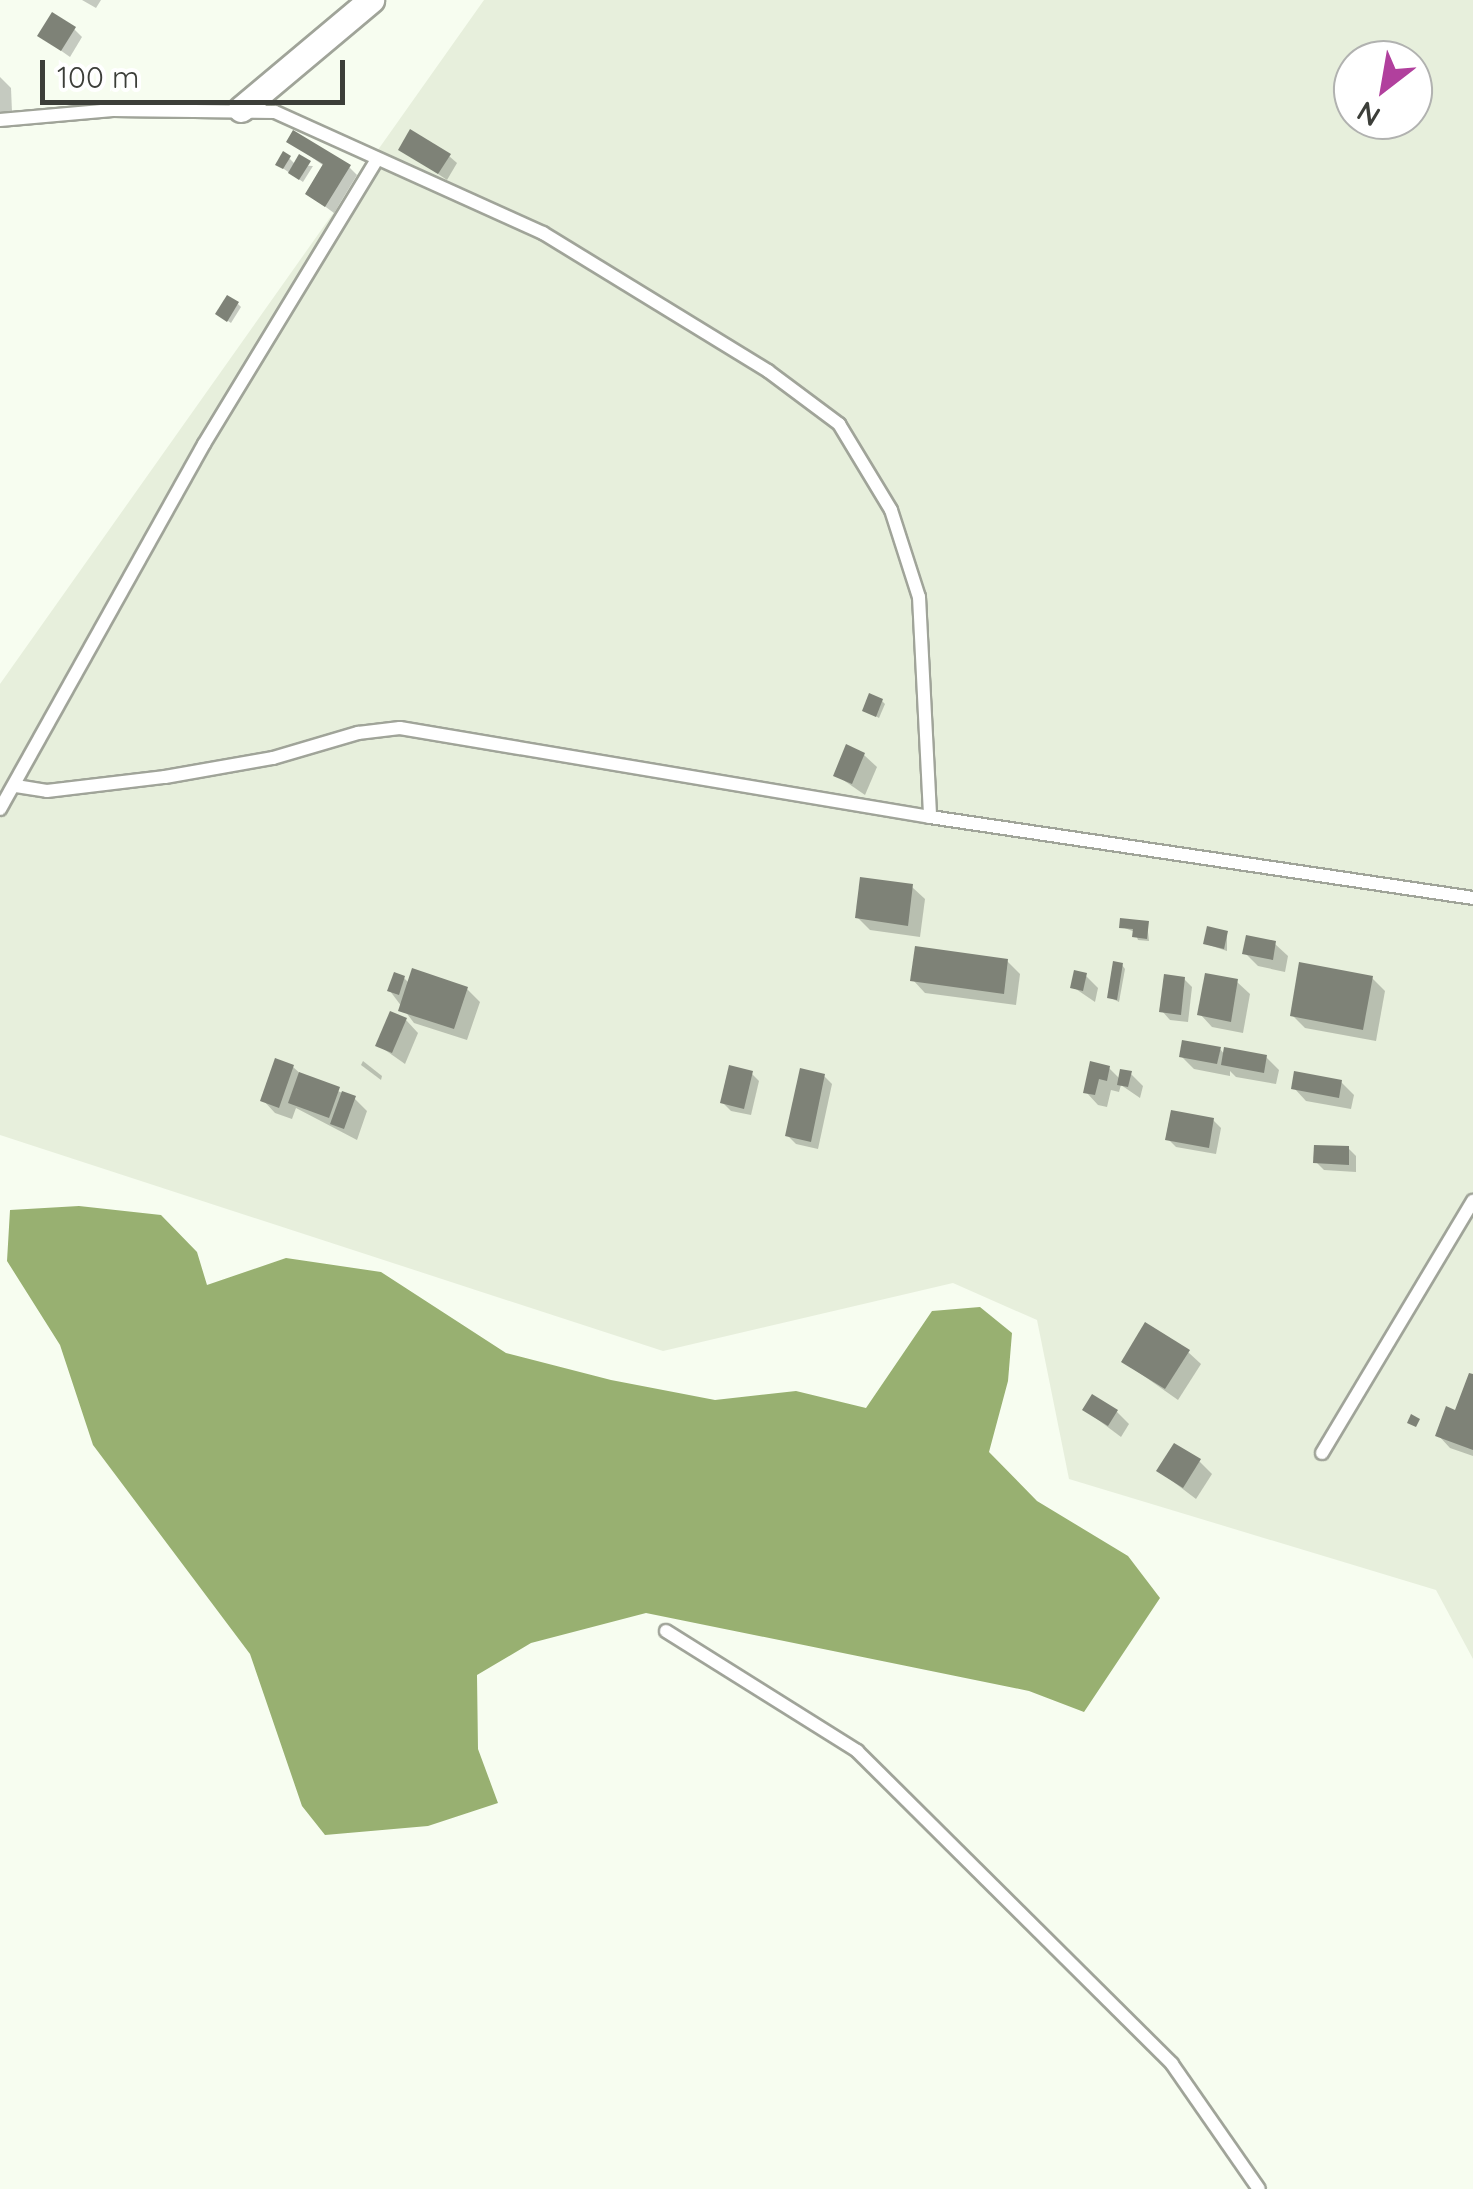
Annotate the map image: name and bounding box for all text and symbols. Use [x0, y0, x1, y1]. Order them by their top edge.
scale bar [45, 40, 350, 102]
north arrow [1333, 40, 1433, 140]
text: 100 m [57, 58, 139, 96]
text: N [1350, 94, 1386, 135]

